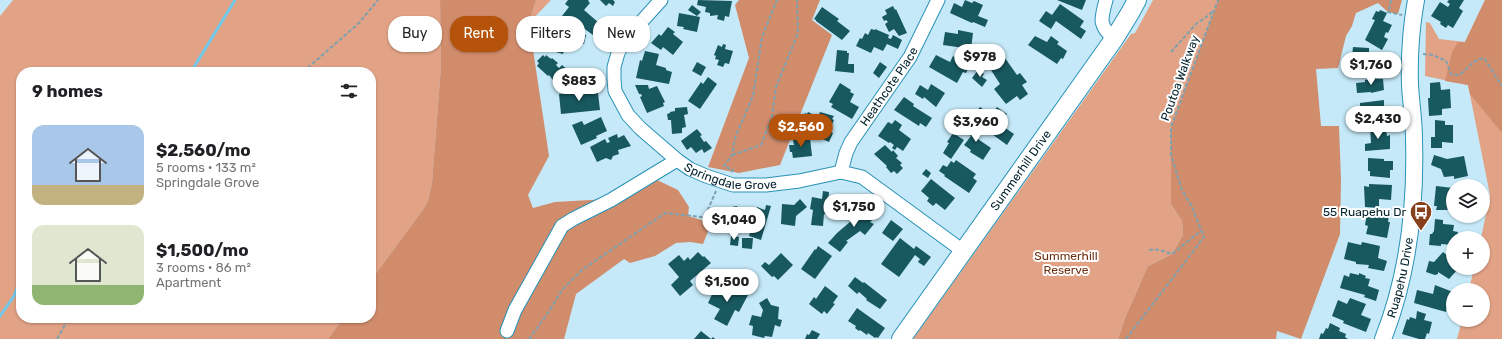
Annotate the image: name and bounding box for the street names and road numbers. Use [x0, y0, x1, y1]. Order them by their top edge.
street label: Poutoa Walkway [1158, 33, 1202, 123]
street label: Heathcote Place [857, 45, 921, 129]
street label: Summerhill Drive [988, 127, 1054, 213]
street label: Springdale Grove [681, 160, 778, 192]
street label: Ruapehu Drive [1384, 236, 1416, 320]

